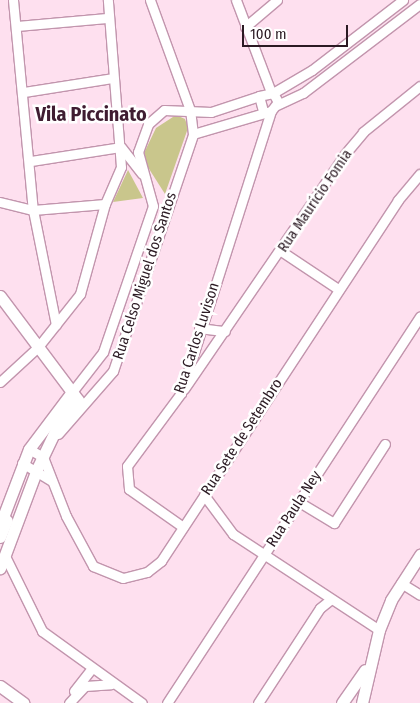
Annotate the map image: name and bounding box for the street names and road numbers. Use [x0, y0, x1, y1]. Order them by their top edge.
street label: Rua Maurício Fomia [274, 146, 356, 256]
street label: Rua Celso Miguel dos Santos [109, 190, 181, 362]
street label: Rua Carlos Luvison [171, 280, 223, 396]
street label: Rua Sete de Setembro [198, 375, 286, 499]
street label: Rua Paula Ney [263, 468, 325, 550]

